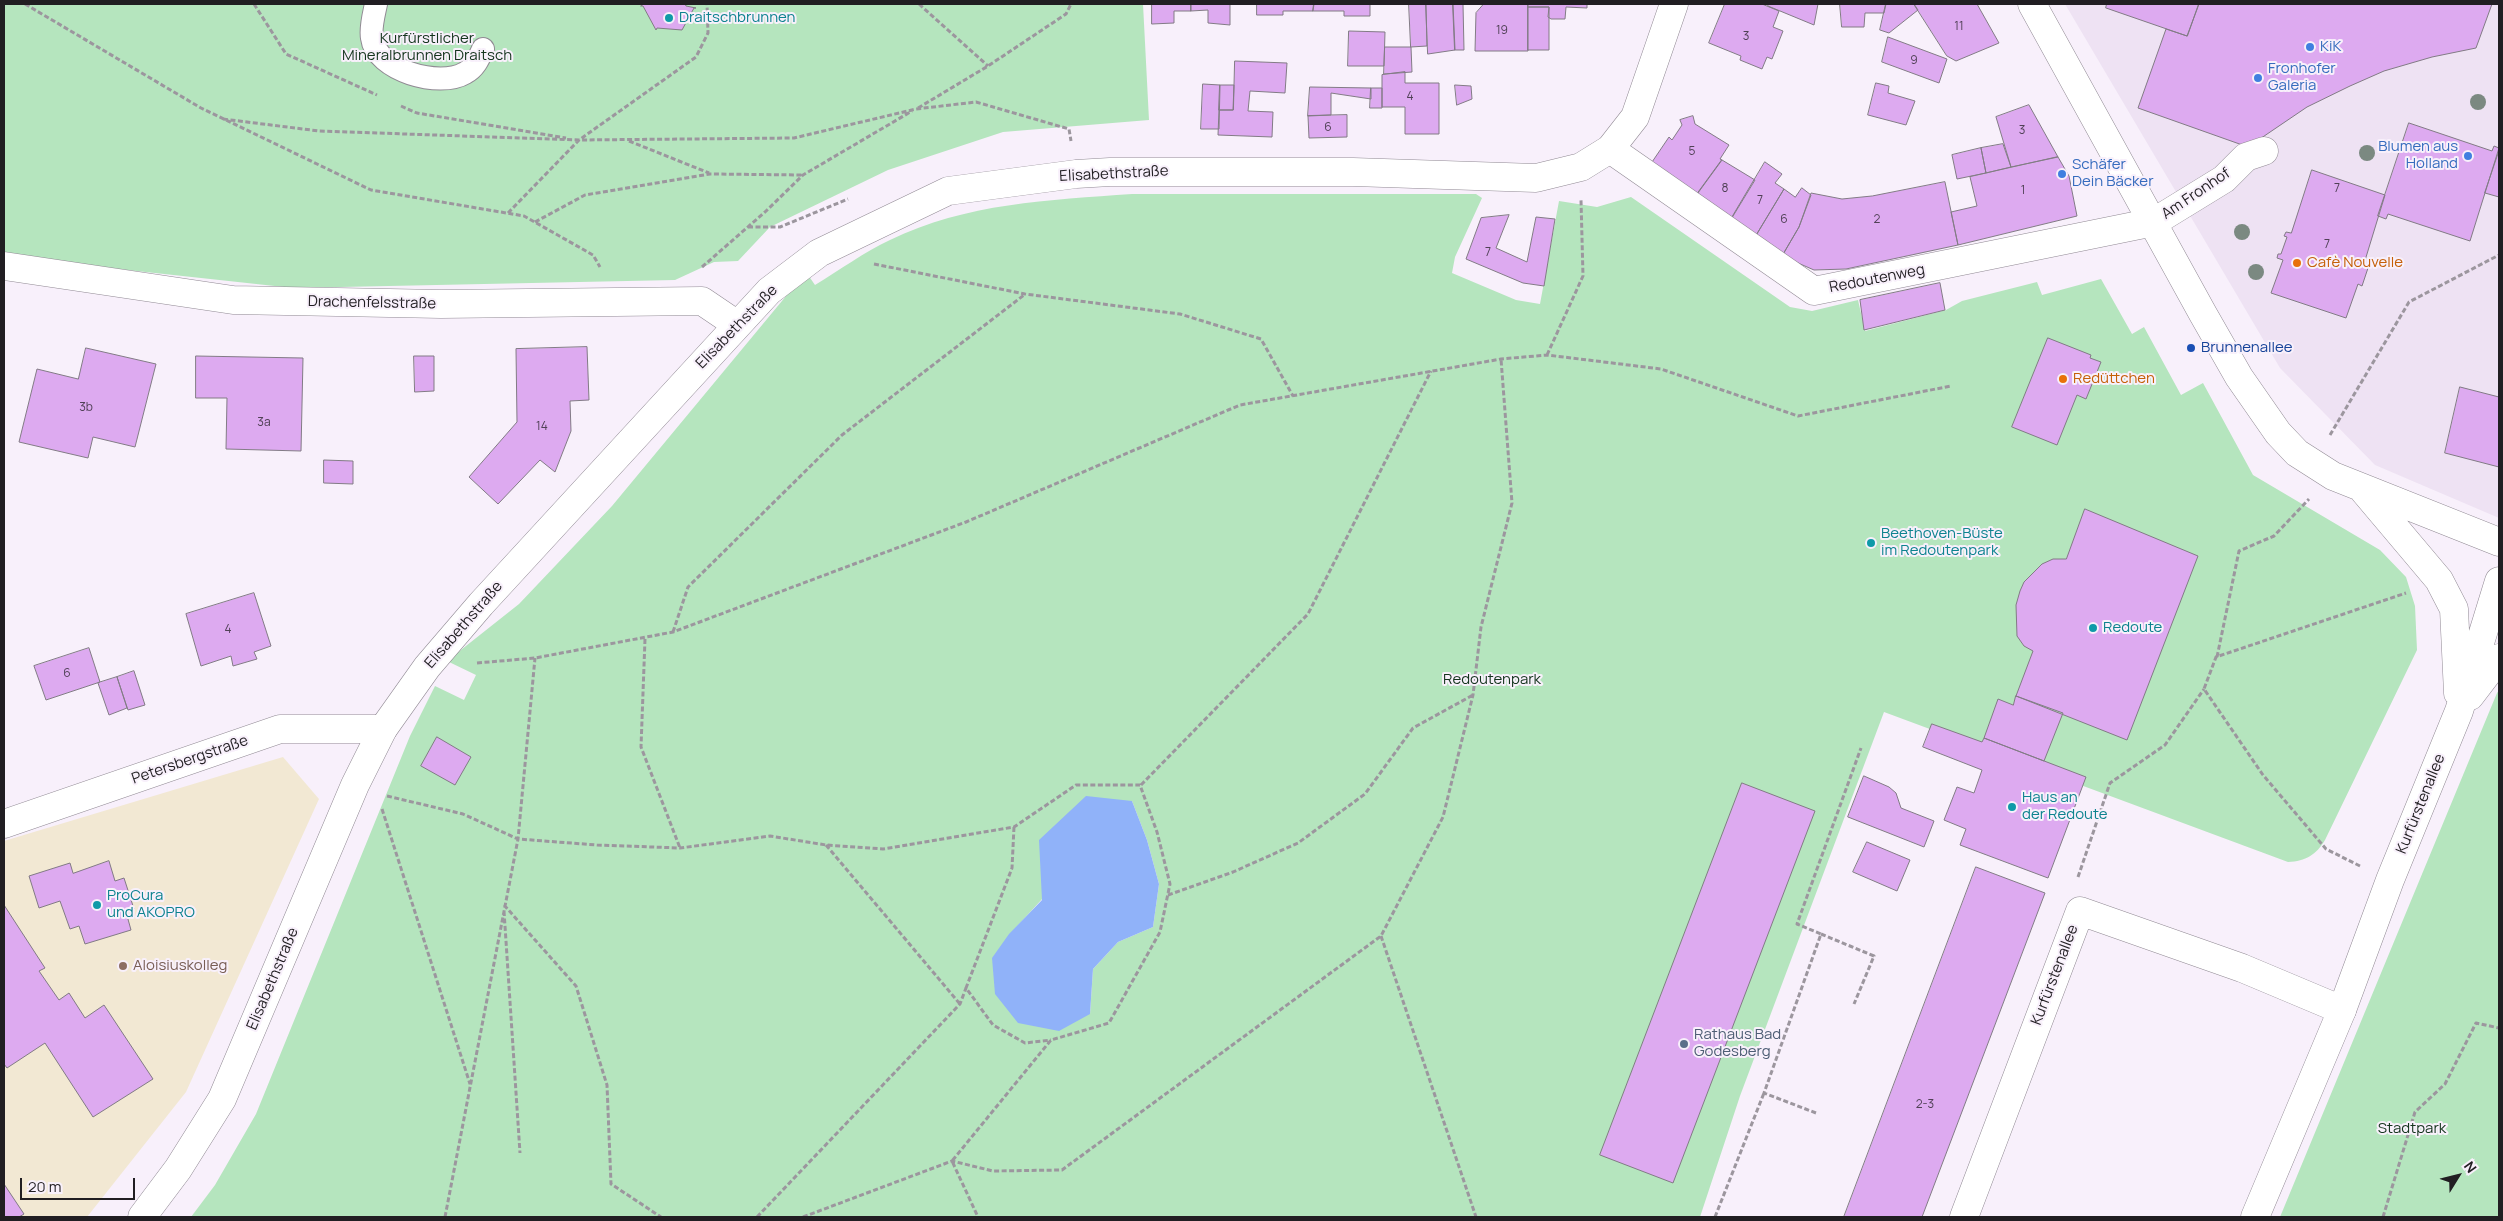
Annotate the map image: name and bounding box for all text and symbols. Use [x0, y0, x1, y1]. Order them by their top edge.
place label: Draitschbrunnen [679, 9, 796, 27]
marker: Draitschbrunnen [663, 12, 675, 24]
house number: 11 [1954, 20, 1964, 34]
house number: 19 [1496, 24, 1508, 38]
park label: Kurfürstlicher Mineralbrunnen Draitsch [342, 30, 512, 65]
house number: 3 [1743, 30, 1749, 44]
place label: KiK [2320, 38, 2341, 56]
marker: KiK [2304, 41, 2316, 53]
house number: 9 [1910, 54, 1918, 68]
place label: Fronhofer Galeria [2268, 60, 2336, 95]
marker: Fronhofer Galeria [2252, 72, 2264, 84]
house number: 4 [1406, 90, 1414, 104]
house number: 6 [1324, 121, 1332, 135]
house number: 3 [2019, 124, 2025, 138]
place label: Blumen aus Holland [2378, 138, 2458, 173]
house number: 5 [1689, 145, 1695, 159]
marker: Blumen aus Holland [2462, 150, 2474, 162]
place label: Schäfer Dein Bäcker [2072, 156, 2154, 191]
street label: Elisabethstraße [1059, 162, 1169, 186]
street label: Am Fronhof [2158, 164, 2234, 224]
marker: Schäfer Dein Bäcker [2056, 168, 2068, 180]
house number: 8 [1722, 182, 1728, 196]
house number: 7 [2334, 182, 2340, 196]
house number: 1 [2021, 184, 2025, 198]
house number: 7 [1757, 194, 1763, 208]
house number: 6 [1780, 213, 1788, 227]
house number: 2 [1874, 213, 1880, 227]
house number: 7 [2324, 238, 2330, 252]
house number: 7 [1485, 246, 1491, 260]
place label: Cafè Nouvelle [2307, 254, 2403, 272]
marker: Cafè Nouvelle [2291, 257, 2303, 269]
street label: Redoutenweg [1828, 261, 1926, 297]
street label: Elisabethstraße [693, 281, 781, 373]
street label: Drachenfelsstraße [308, 293, 436, 313]
place label: Brunnenallee [2201, 339, 2293, 357]
marker: Brunnenallee [2185, 342, 2197, 354]
place label: Redüttchen [2073, 370, 2155, 388]
marker: Redüttchen [2057, 373, 2069, 385]
house number: 3b [79, 401, 93, 415]
house number: 3a [257, 416, 271, 430]
house number: 14 [536, 420, 548, 434]
place label: Beethoven-Büste im Redoutenpark [1881, 525, 2003, 560]
marker: Beethoven-Büste im Redoutenpark [1865, 537, 1877, 549]
street label: Elisabethstraße [421, 578, 507, 672]
place label: Redoute [2103, 619, 2162, 637]
marker: Redoute [2087, 622, 2099, 634]
house number: 4 [224, 623, 232, 637]
house number: 6 [63, 667, 71, 681]
park label: Redoutenpark [1443, 671, 1541, 689]
street label: Petersbergstraße [129, 732, 251, 788]
street label: Kurfürstenallee [2393, 752, 2449, 856]
place label: Haus an der Redoute [2022, 789, 2107, 824]
marker: Haus an der Redoute [2006, 801, 2018, 813]
place label: ProCura und AKOPRO [107, 887, 195, 922]
marker: ProCura und AKOPRO [91, 899, 103, 911]
street label: Kurfürstenallee [2028, 922, 2082, 1028]
street label: Elisabethstraße [243, 925, 303, 1033]
place label: Aloisiuskolleg [133, 957, 227, 975]
marker: Aloisiuskolleg [117, 960, 129, 972]
place label: Rathaus Bad Godesberg [1694, 1026, 1781, 1061]
marker: Rathaus Bad Godesberg [1678, 1038, 1690, 1050]
house number: 2-3 [1916, 1098, 1934, 1112]
park label: Stadtpark [2378, 1120, 2446, 1138]
north arrow [2433, 1151, 2483, 1201]
text: N [2460, 1157, 2481, 1177]
scale bar [22, 1168, 138, 1200]
text: 20 m [28, 1176, 61, 1197]

